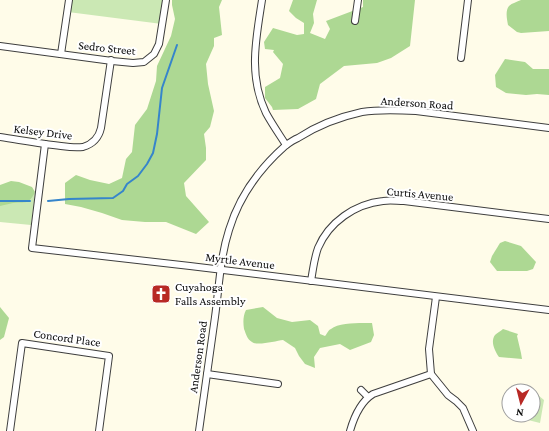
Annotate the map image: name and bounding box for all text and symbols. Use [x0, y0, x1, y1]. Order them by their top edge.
street label: Sedro Street [78, 38, 137, 58]
street label: Anderson Road [380, 93, 454, 113]
street label: Kelsey Drive [13, 121, 73, 143]
street label: Curtis Avenue [386, 184, 454, 204]
street label: Myrtle Avenue [205, 250, 275, 272]
place label: Cuyahoga Falls Assembly [175, 280, 246, 308]
church icon: Cuyahoga Falls Assembly [150, 283, 172, 305]
street label: Anderson Road [186, 319, 210, 394]
street label: Concord Place [32, 326, 102, 350]
north arrow [501, 383, 541, 423]
text: N [515, 406, 524, 419]

